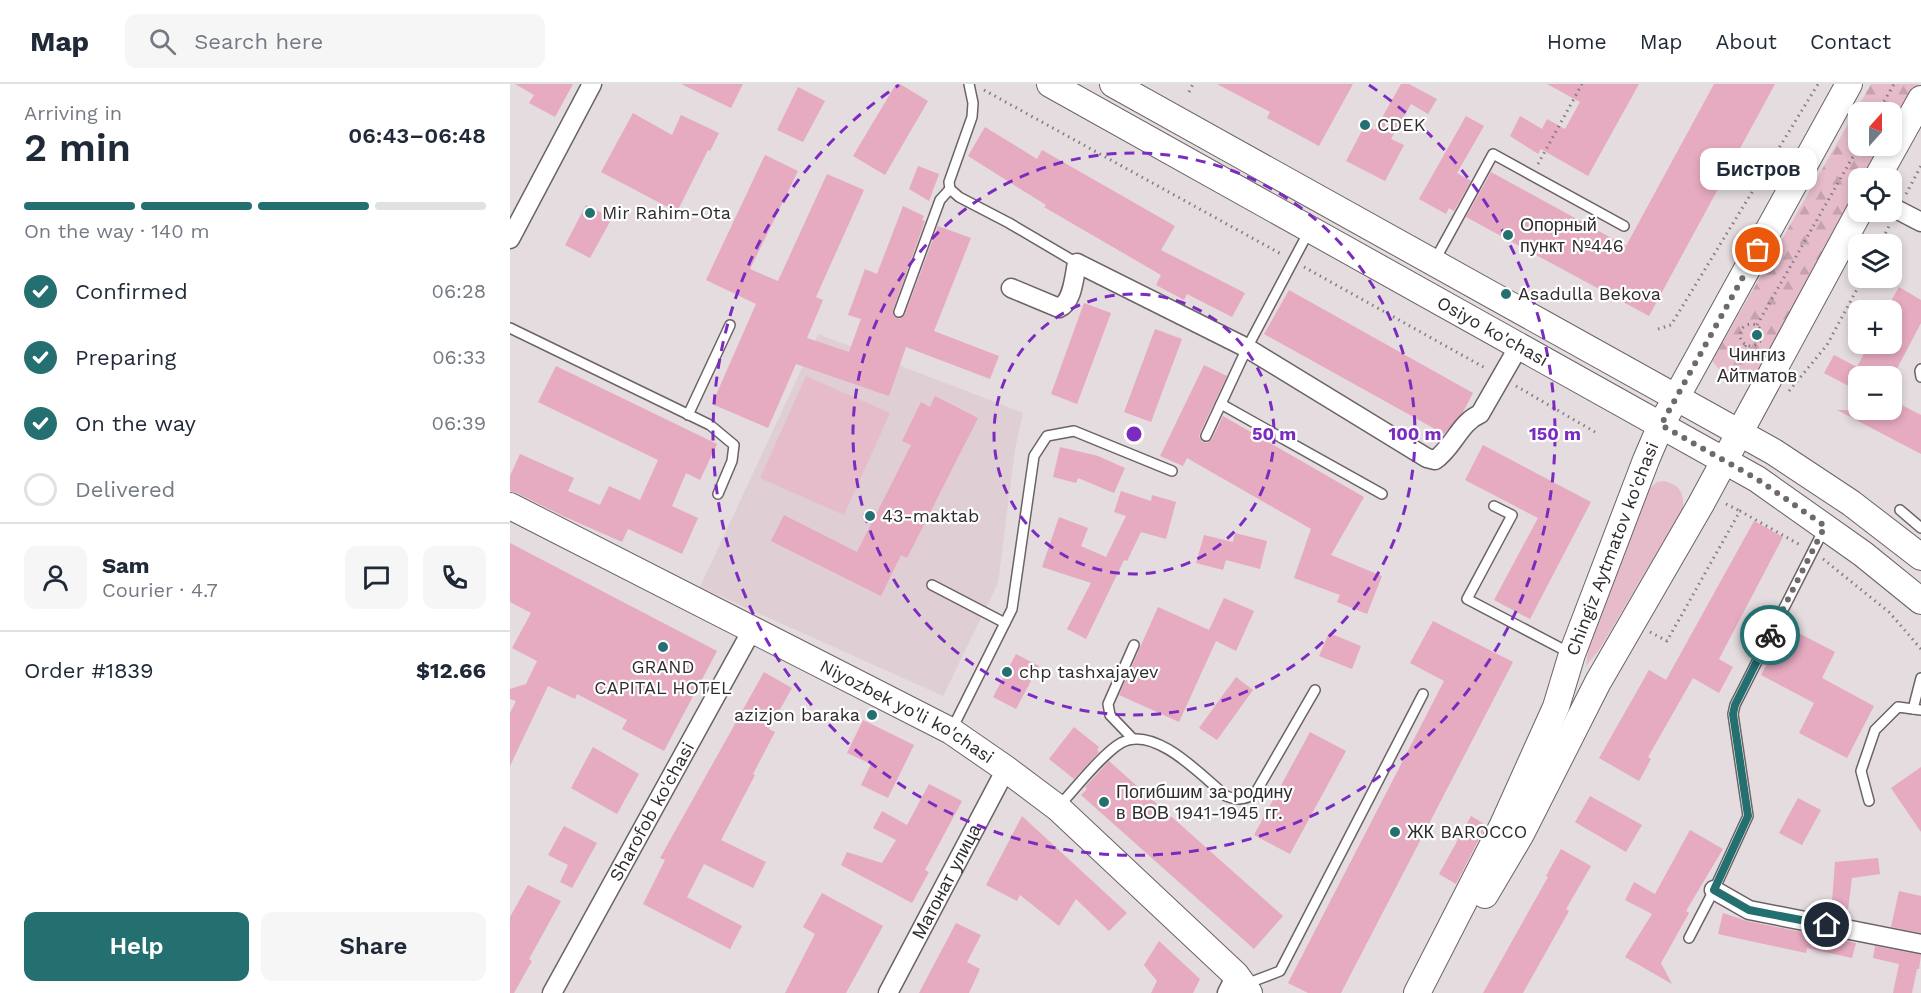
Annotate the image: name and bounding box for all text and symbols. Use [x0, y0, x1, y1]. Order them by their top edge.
search box [125, 14, 545, 68]
text: Map [30, 25, 89, 58]
icon: search [146, 25, 179, 58]
text: Search here [194, 29, 323, 54]
text: Home [1547, 29, 1607, 54]
text: Map [1640, 29, 1683, 54]
text: About [1716, 29, 1777, 54]
text: Contact [1810, 29, 1891, 54]
text: Arriving in [24, 101, 122, 125]
north arrow [1848, 102, 1902, 156]
map controls [1848, 102, 1902, 420]
place label: CDEK [1377, 114, 1426, 135]
marker: CDEK [1358, 118, 1372, 132]
text: 06:43–06:48 [348, 123, 486, 148]
text: 2 min [24, 125, 131, 170]
callout: Бистров [1700, 148, 1816, 190]
text: Бистров [1716, 157, 1801, 181]
button: locate [1848, 168, 1902, 222]
place label: Mir Rahim-Ota [602, 202, 731, 223]
marker: Mir Rahim-Ota [583, 206, 597, 220]
place label: Опорный пункт №446 [1520, 214, 1624, 256]
text: On the way · 140 m [24, 219, 210, 243]
pin [1732, 224, 1783, 275]
marker: Опорный пункт №446 [1501, 228, 1515, 242]
icon: bag [1741, 233, 1774, 266]
button: layers [1848, 234, 1902, 288]
icon: check [24, 275, 57, 308]
text: Confirmed [75, 279, 188, 304]
text: 06:28 [432, 279, 486, 303]
place label: Asadulla Bekova [1518, 283, 1661, 304]
marker: Asadulla Bekova [1499, 287, 1513, 301]
street label: Osiyo ko'chasi [1434, 291, 1552, 370]
button: + [1848, 300, 1902, 354]
marker: Чингиз Айтматов [1750, 328, 1764, 342]
icon: check [24, 341, 57, 374]
place label: Чингиз Айтматов [1717, 344, 1797, 386]
text: Preparing [75, 345, 176, 370]
text: 06:33 [432, 345, 486, 369]
button: − [1848, 366, 1902, 420]
icon: check [24, 407, 57, 440]
text: On the way [75, 411, 196, 436]
text: 06:39 [431, 411, 486, 435]
text: 50 m [1252, 423, 1296, 444]
text: 100 m [1388, 423, 1442, 444]
text: 150 m [1529, 423, 1581, 444]
centre of rings [1124, 424, 1144, 444]
street label: Chingiz Aytmatov ko'chasi [1561, 439, 1662, 659]
text: Delivered [75, 477, 175, 502]
place label: 43-maktab [882, 505, 979, 526]
marker: 43-maktab [863, 509, 877, 523]
button: person [24, 546, 87, 609]
button: chat [345, 546, 408, 609]
button: phone [423, 546, 486, 609]
text: Sam [102, 553, 150, 578]
text: Courier · 4.7 [102, 578, 218, 602]
courier [1740, 605, 1800, 665]
icon: bike [1754, 619, 1787, 652]
marker: GRAND CAPITAL HOTEL [656, 640, 670, 654]
street label: Niyozbek yo'li ko'chasi [817, 655, 998, 767]
place label: GRAND CAPITAL HOTEL [594, 656, 732, 698]
text: Order #1839 [24, 658, 154, 683]
text: $12.66 [416, 658, 486, 683]
place label: chp tashxajayev [1019, 661, 1159, 682]
marker: chp tashxajayev [1000, 665, 1014, 679]
place label: azizjon baraka [734, 704, 860, 725]
marker: azizjon baraka [865, 708, 879, 722]
street label: Sharofob ko'chasi [605, 738, 698, 885]
place label: Погибшим за родину в ВОВ 1941-1945 гг. [1116, 781, 1292, 823]
marker: Погибшим за родину в ВОВ 1941-1945 гг. [1097, 795, 1111, 809]
street label: Матонат улица [908, 820, 985, 942]
place label: ЖК BAROCCO [1407, 821, 1527, 842]
marker: ЖК BAROCCO [1388, 825, 1402, 839]
pin [1801, 899, 1852, 950]
icon: home [1810, 908, 1843, 941]
button: Help [24, 912, 249, 981]
button: Share [261, 912, 486, 981]

